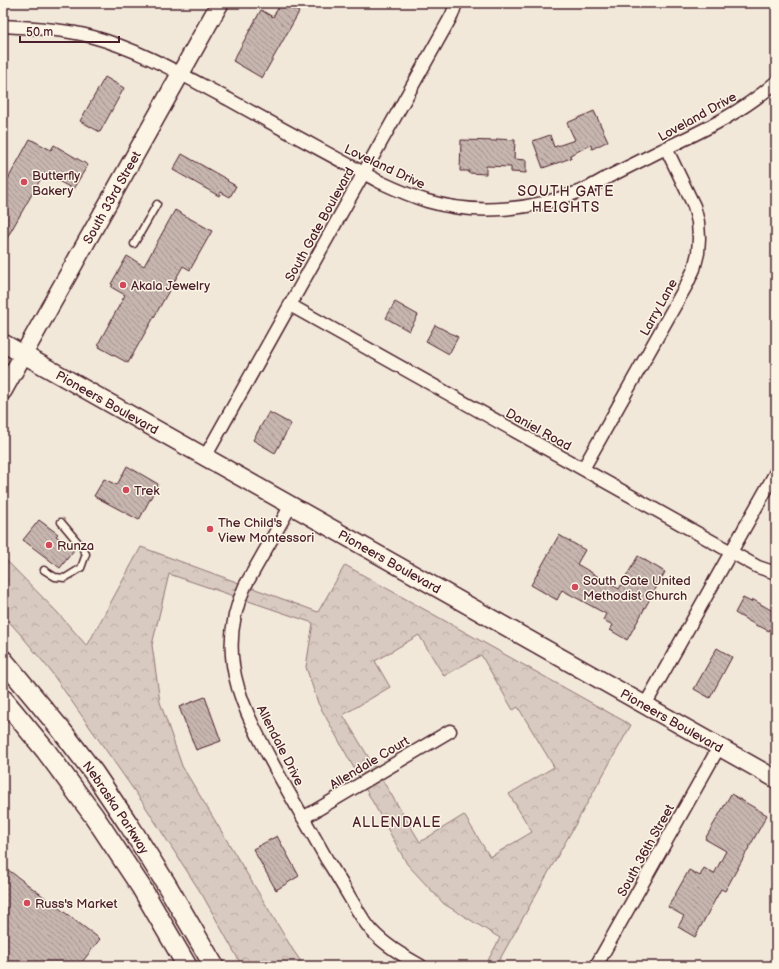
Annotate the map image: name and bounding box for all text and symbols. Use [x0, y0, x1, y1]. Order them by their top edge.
scale bar [20, 18, 119, 44]
text: 50 m [26, 25, 53, 40]
street label: Loveland Drive [655, 89, 740, 145]
street label: Loveland Drive [342, 141, 428, 193]
street label: South 33rd Street [80, 148, 145, 247]
street label: South Gate Boulevard [282, 165, 358, 284]
place label: Butterfly Bakery [32, 168, 80, 199]
marker: Butterfly Bakery [19, 177, 29, 187]
district label: SOUTH GATE HEIGHTS [518, 183, 614, 216]
street label: Larry Lane [637, 276, 681, 339]
place label: Akala Jewelry [131, 278, 210, 294]
marker: Akala Jewelry [118, 280, 128, 290]
street label: Pioneers Boulevard [53, 368, 161, 438]
street label: Daniel Road [503, 405, 574, 454]
place label: Trek [134, 483, 160, 499]
marker: Trek [121, 485, 131, 495]
place label: The Child's View Montessori [218, 515, 314, 546]
marker: The Child's View Montessori [205, 524, 215, 534]
street label: Pioneers Boulevard [335, 527, 443, 597]
place label: Runza [57, 538, 94, 554]
marker: Runza [44, 540, 54, 550]
place label: South Gate United Methodist Church [583, 573, 691, 604]
marker: South Gate United Methodist Church [570, 582, 580, 592]
street label: Pioneers Boulevard [617, 686, 726, 756]
street label: Allendale Drive [253, 703, 307, 789]
street label: Allendale Court [327, 733, 412, 793]
street label: Nebraska Parkway [79, 758, 152, 857]
street label: South 36th Street [614, 802, 678, 899]
district label: ALLENDALE [352, 814, 442, 831]
place label: Russ's Market [35, 896, 117, 912]
marker: Russ's Market [22, 898, 32, 908]

